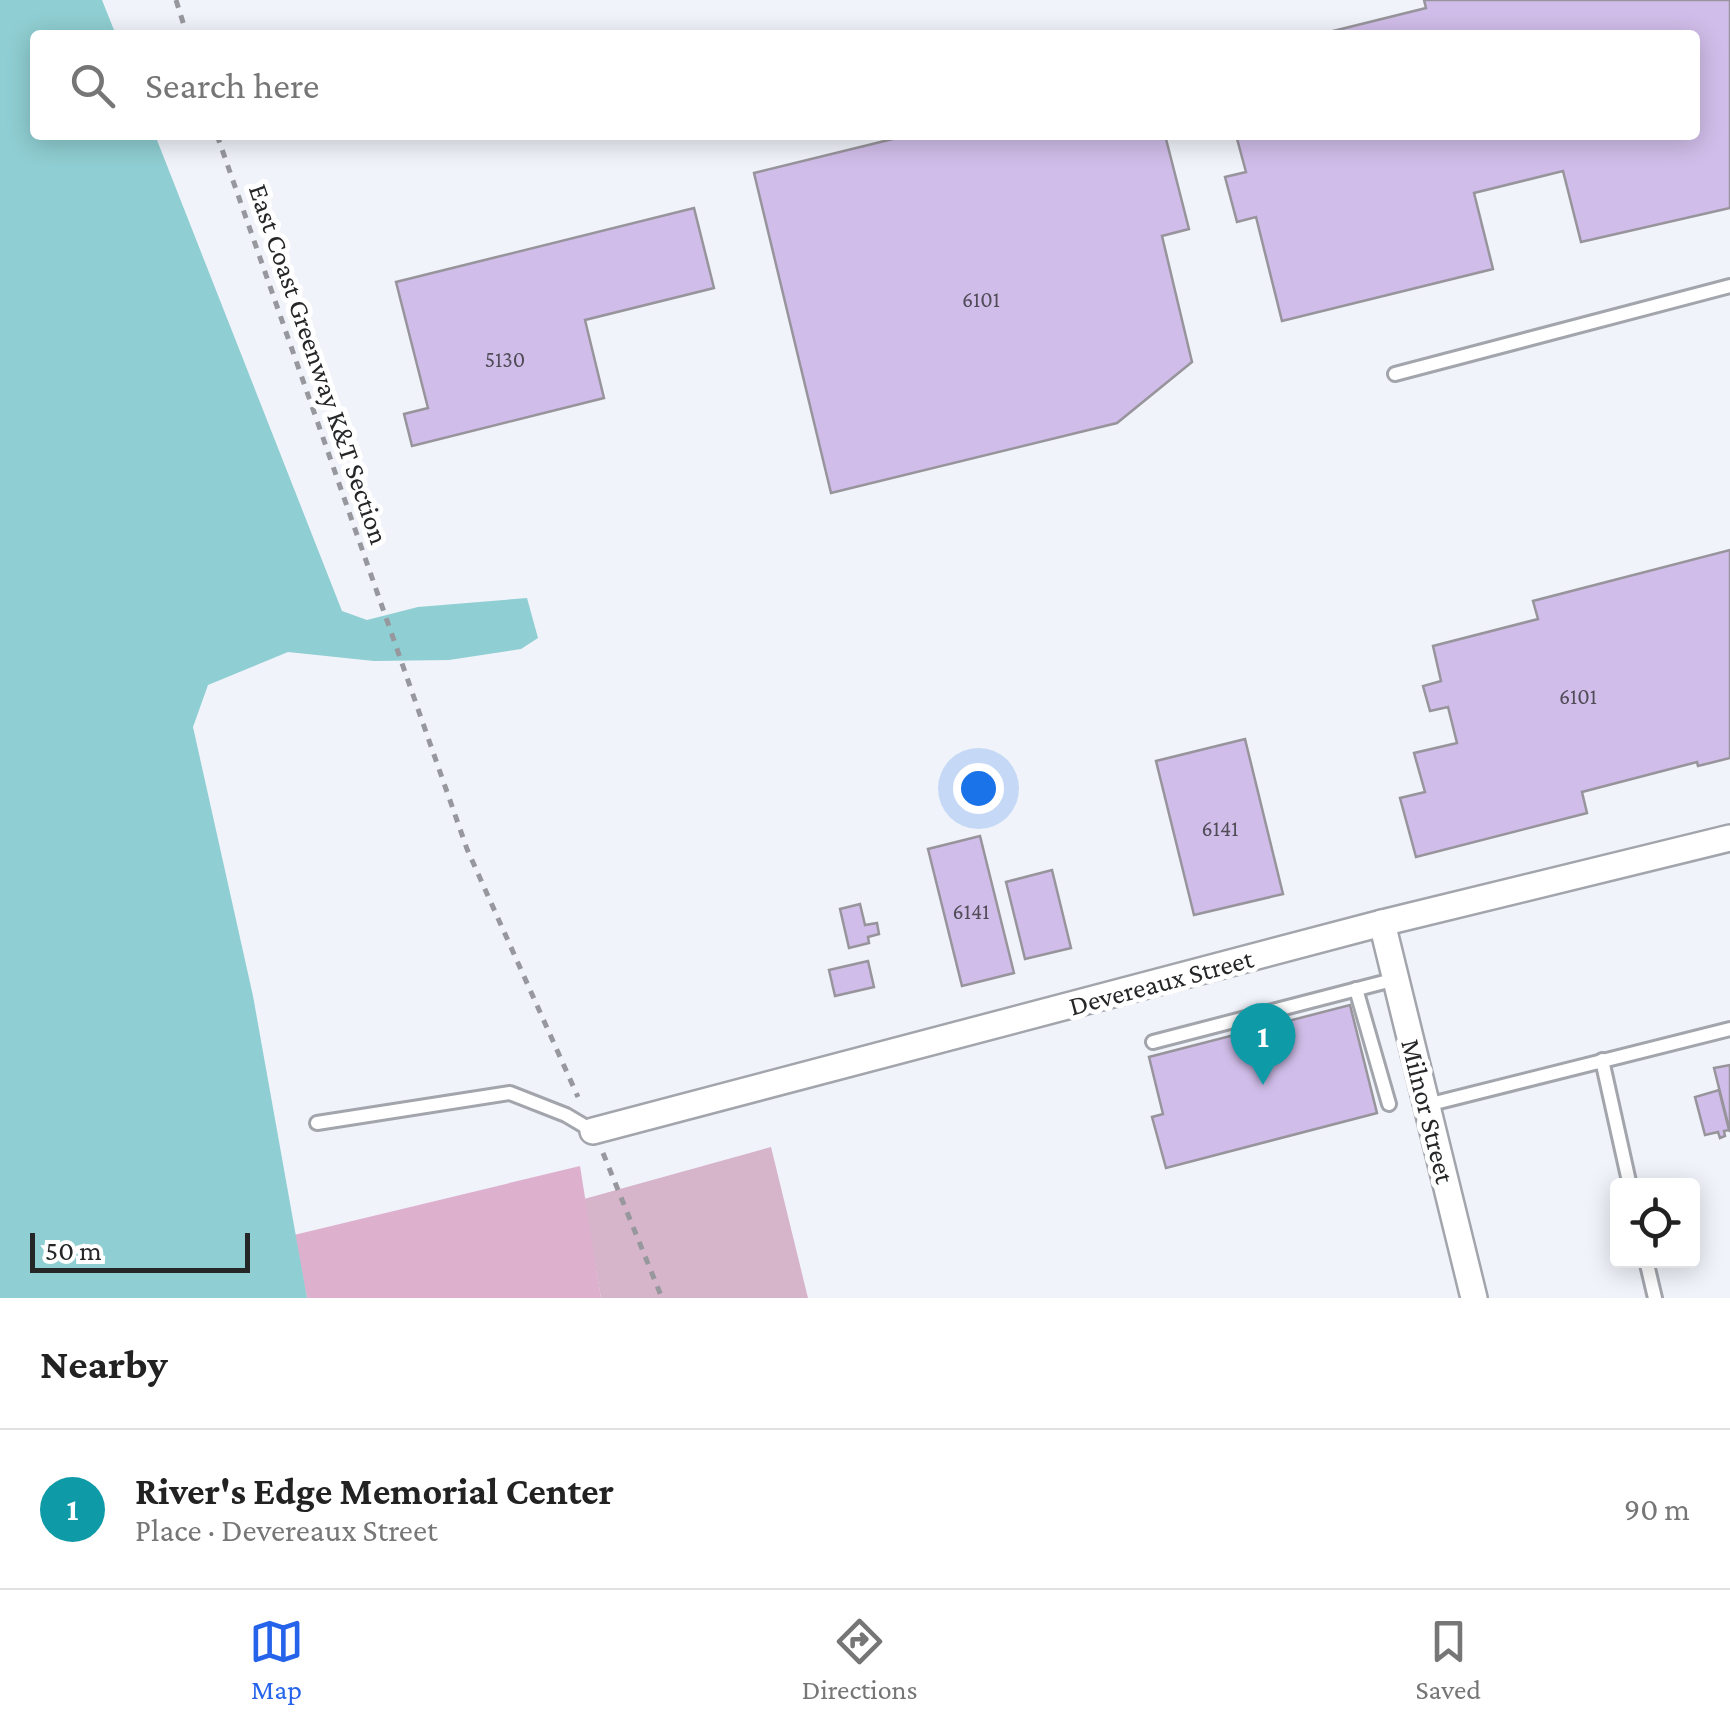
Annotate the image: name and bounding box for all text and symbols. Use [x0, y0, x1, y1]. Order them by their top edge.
search box [30, 30, 1700, 140]
icon: search [65, 58, 120, 113]
text: Search here [145, 64, 319, 106]
street label: East Coast Greenway K&T Section [243, 180, 395, 548]
house number: 6101 [962, 287, 1000, 312]
house number: 5130 [485, 347, 525, 372]
house number: 6101 [1559, 684, 1597, 709]
your location [953, 763, 1004, 814]
house number: 6141 [1201, 816, 1239, 841]
house number: 6141 [952, 899, 990, 924]
street label: Devereaux Street [1066, 942, 1257, 1021]
pin: 1 [1230, 1002, 1296, 1085]
street label: Milnor Street [1395, 1036, 1461, 1187]
map controls [1610, 1178, 1700, 1268]
button: locate [1610, 1178, 1700, 1268]
scale bar [30, 1228, 250, 1272]
text: 50 m [45, 1235, 102, 1266]
text: Nearby [40, 1340, 168, 1387]
text: River's Edge Memorial Center [135, 1470, 614, 1512]
text: 1 [67, 1491, 78, 1527]
text: 90 m [1624, 1491, 1690, 1527]
text: Place · Devereaux Street [135, 1512, 438, 1548]
tab: Map [249, 1614, 304, 1705]
tab: Directions [802, 1614, 918, 1705]
tab: Saved [1415, 1614, 1481, 1705]

